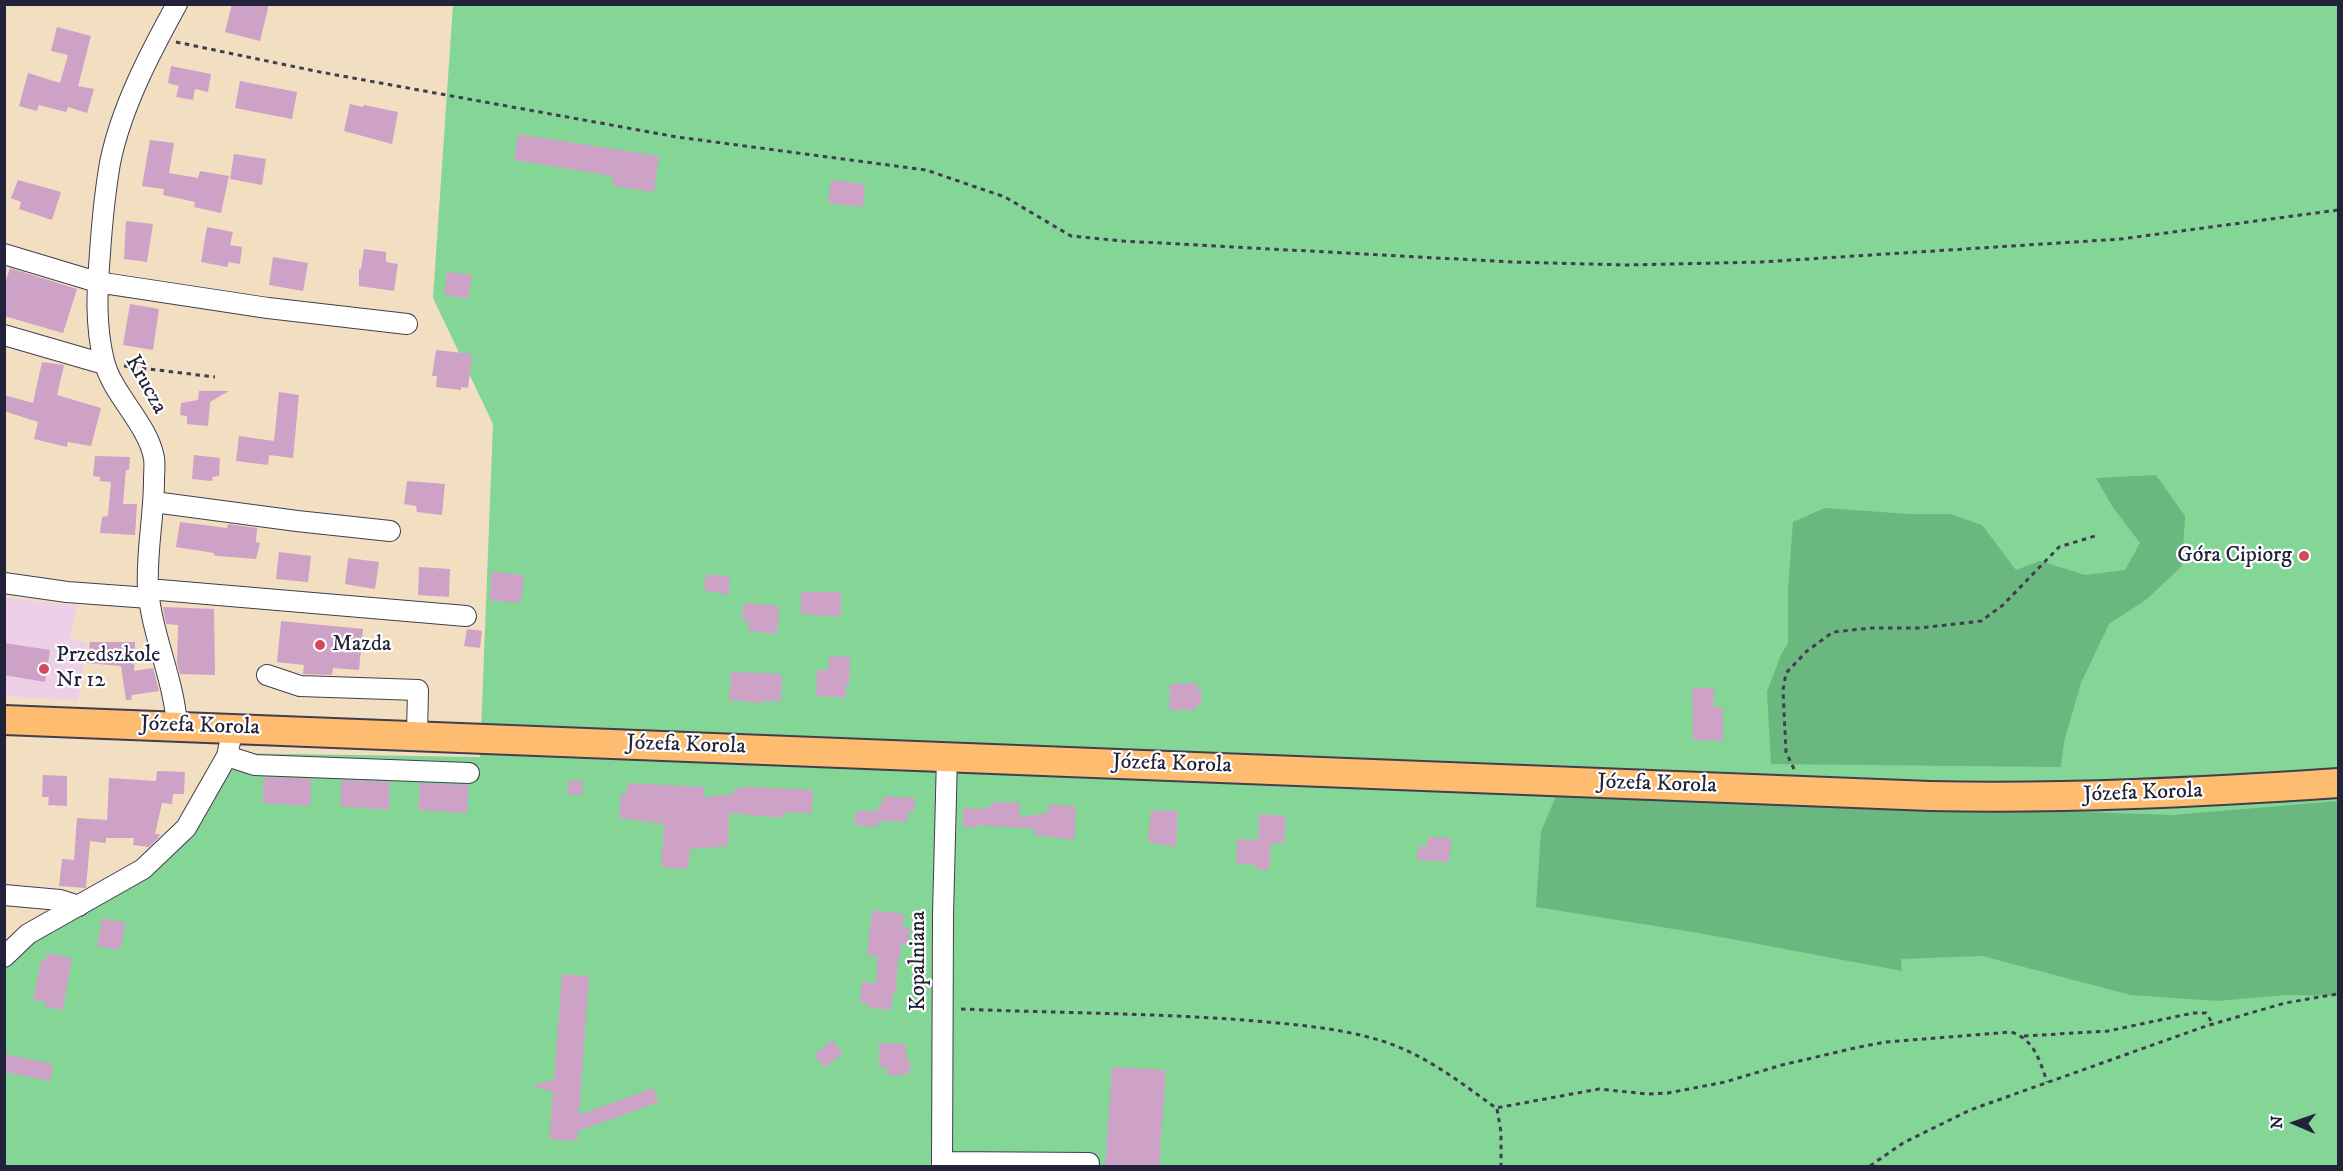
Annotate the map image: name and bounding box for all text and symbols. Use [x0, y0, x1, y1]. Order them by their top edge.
street label: Krucza [118, 351, 172, 419]
place label: Góra Cipiorg [2177, 543, 2292, 569]
marker: Góra Cipiorg [2297, 549, 2311, 563]
place label: Mazda [332, 632, 391, 658]
marker: Mazda [313, 638, 327, 652]
place label: Przedszkole Nr 12 [56, 643, 160, 694]
marker: Przedszkole Nr 12 [37, 662, 51, 676]
street label: Józefa Korola [140, 712, 260, 742]
street label: Józefa Korola [626, 731, 746, 761]
street label: Józefa Korola [1112, 750, 1232, 780]
street label: Józefa Korola [1597, 770, 1717, 800]
street label: Józefa Korola [2083, 779, 2203, 809]
street label: Kopalniana [906, 911, 932, 1011]
north arrow [2265, 1093, 2325, 1153]
text: N [2267, 1115, 2287, 1129]

